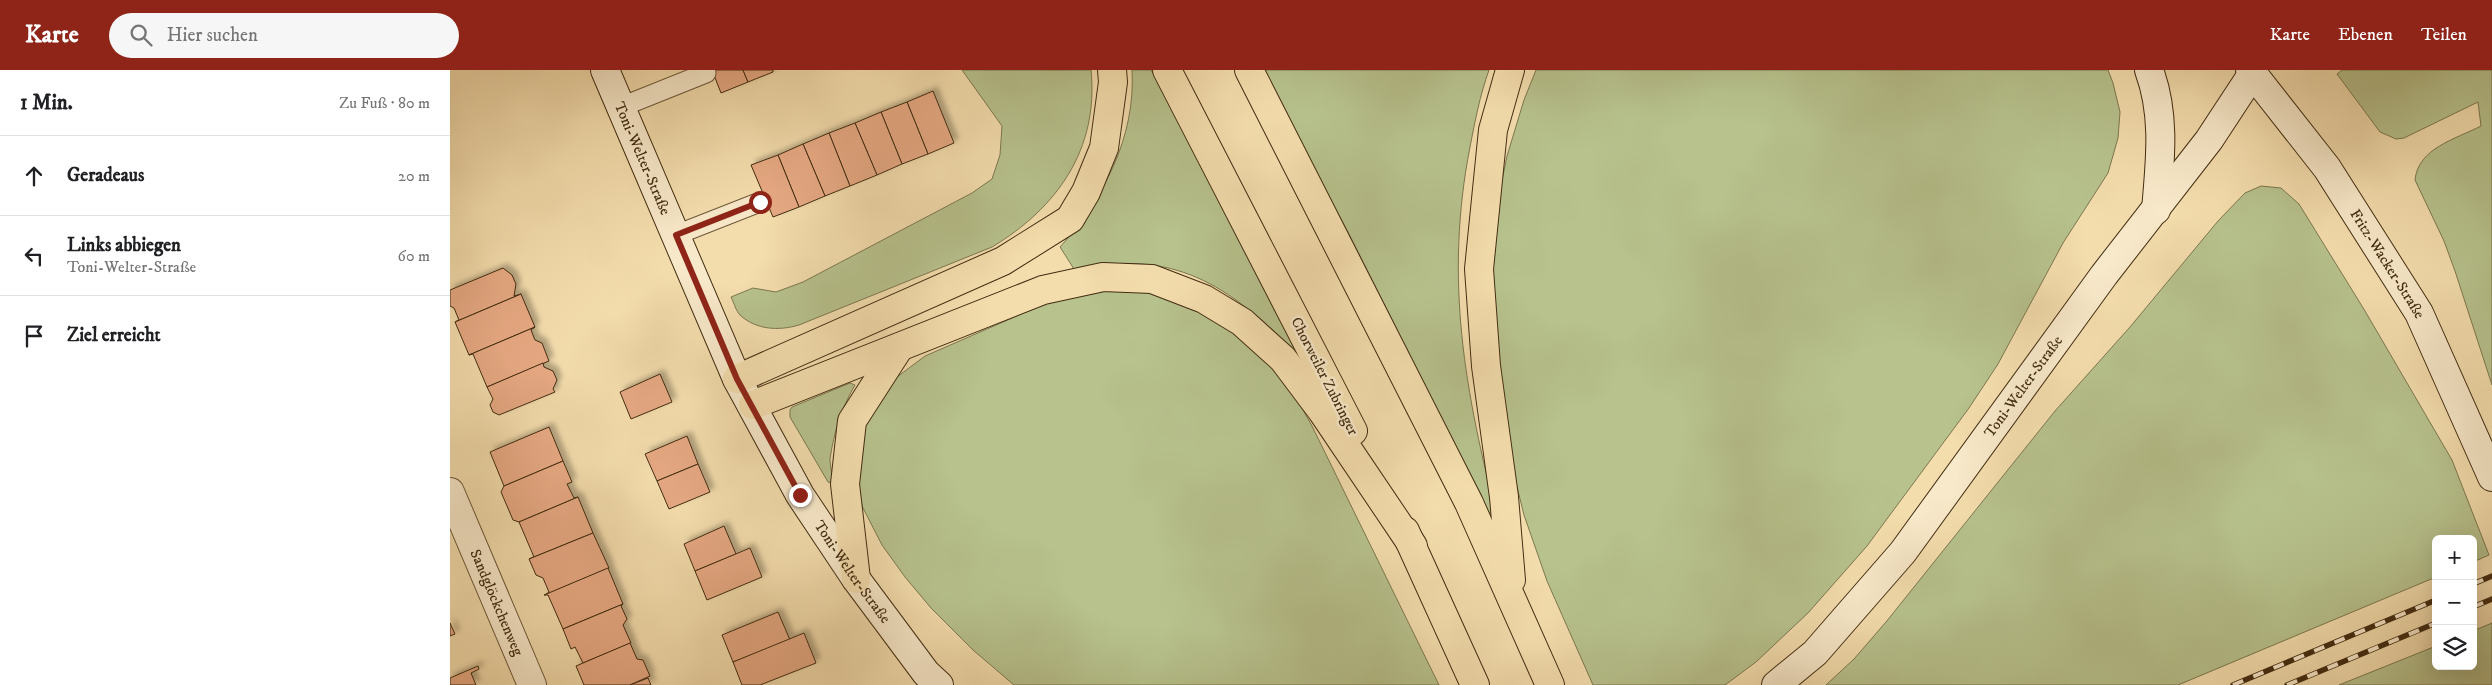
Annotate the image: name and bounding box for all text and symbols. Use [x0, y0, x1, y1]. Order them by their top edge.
search box [109, 13, 459, 58]
text: Karte [25, 20, 79, 50]
icon: search [127, 21, 155, 49]
text: Hier suchen [167, 24, 258, 47]
text: Karte [2270, 24, 2310, 46]
text: Ebenen [2338, 24, 2393, 46]
text: Teilen [2421, 24, 2467, 46]
text: 1 Min. [20, 90, 73, 116]
text: Zu Fuß · 80 m [339, 93, 430, 113]
street label: Toni-Welter-Straße [610, 99, 675, 218]
icon: ahead [20, 162, 48, 190]
text: Geradeaus [67, 164, 144, 187]
text: 20 m [398, 166, 430, 186]
route start [749, 191, 772, 214]
street label: Fritz-Wacker-Straße [2345, 206, 2429, 321]
text: Links abbiegen [67, 234, 181, 257]
icon: left [20, 242, 48, 270]
text: 60 m [398, 246, 430, 266]
text: Toni-Welter-Straße [67, 257, 196, 277]
street label: Chorweiler Zubringer [1287, 314, 1363, 439]
icon: arrive [20, 322, 48, 350]
text: Ziel erreicht [67, 324, 161, 347]
street label: Toni-Welter-Straße [1980, 332, 2067, 441]
route end [789, 484, 812, 507]
street label: Toni-Welter-Straße [810, 517, 895, 627]
map controls [2432, 535, 2477, 670]
button: + [2432, 535, 2477, 580]
street label: Sandglöckchenweg [465, 547, 528, 659]
button: − [2432, 580, 2477, 625]
button: layers [2432, 625, 2477, 670]

